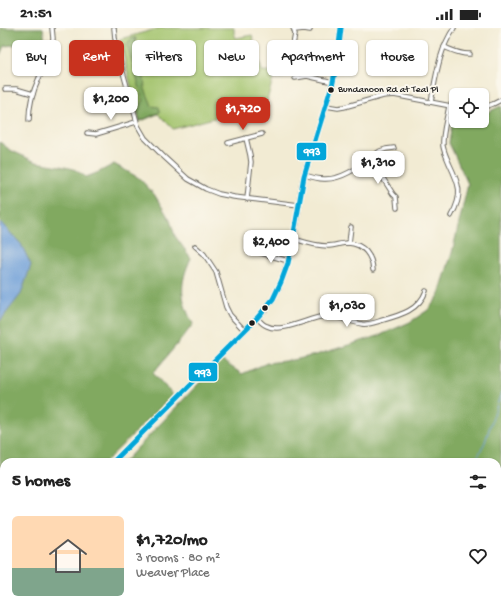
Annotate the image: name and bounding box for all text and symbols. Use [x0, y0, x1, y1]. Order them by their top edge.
text: 21:51 [20, 5, 52, 23]
chip: Buy [12, 40, 61, 76]
chip: Rent [69, 40, 124, 76]
chip: Filters [132, 40, 196, 76]
chip: New [204, 40, 259, 76]
chip: Apartment [267, 40, 358, 76]
chip: House [366, 40, 428, 76]
place label: Bundanoon Rd at Teal Pl [337, 84, 439, 96]
marker: Bundanoon Rd at Teal Pl [326, 85, 336, 95]
pin: $1,200 [78, 87, 144, 121]
map controls [449, 88, 489, 128]
button: locate [449, 88, 489, 128]
text: $1,200 [93, 92, 129, 107]
pin: $1,720 [210, 97, 276, 131]
text: $1,720 [225, 102, 261, 117]
line badge: 993 [296, 142, 327, 161]
text: 993 [303, 147, 321, 159]
pin: $1,310 [345, 151, 411, 185]
text: $1,310 [361, 156, 395, 171]
pin: $2,400 [238, 230, 304, 264]
text: $2,400 [252, 235, 290, 250]
pin: $1,030 [314, 294, 380, 328]
text: $1,030 [329, 299, 365, 314]
unlabelled marker [260, 303, 270, 313]
unlabelled marker [247, 318, 257, 328]
line badge: 993 [188, 362, 218, 382]
text: 993 [194, 368, 212, 380]
icon: filters [467, 471, 489, 493]
text: 5 homes [12, 472, 70, 492]
text: $1,720/mo [136, 531, 208, 551]
icon: home [44, 532, 92, 580]
icon: heart [467, 545, 489, 567]
text: 3 rooms · 80 m² [136, 551, 220, 566]
text: Weaver Place [136, 566, 209, 581]

